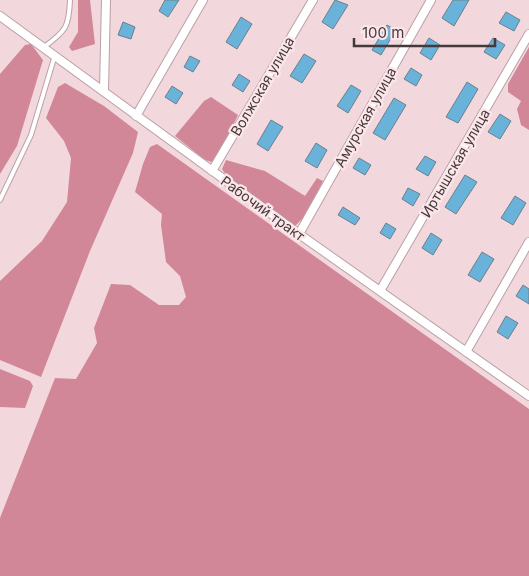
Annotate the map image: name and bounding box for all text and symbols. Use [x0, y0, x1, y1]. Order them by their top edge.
scale bar [354, 15, 495, 47]
text: 100 m [362, 23, 404, 42]
street label: Волжская улица [227, 33, 297, 139]
street label: Амурская улица [330, 64, 400, 170]
street label: Иртышская улица [417, 106, 493, 220]
street label: Рабочий тракт [218, 172, 309, 244]

